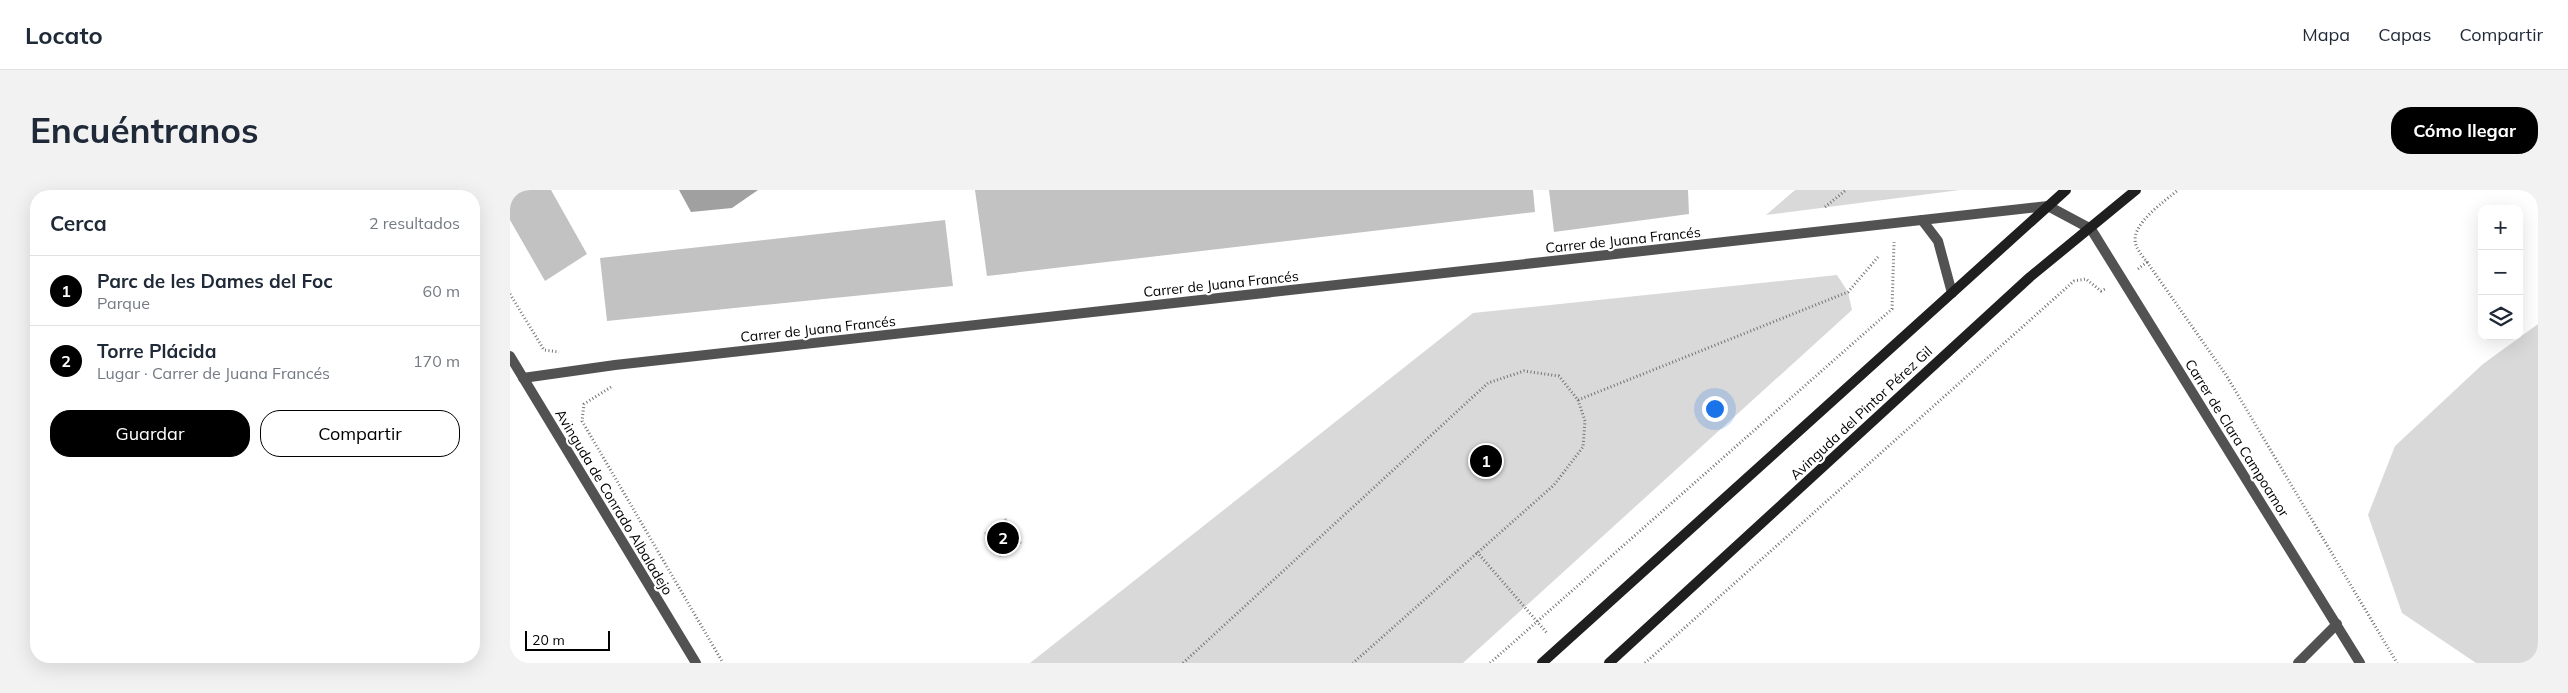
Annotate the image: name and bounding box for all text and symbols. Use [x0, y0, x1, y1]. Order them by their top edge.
text: Locato [25, 20, 103, 50]
text: Mapa [2302, 23, 2350, 46]
text: Capas [2378, 23, 2432, 46]
text: Compartir [2460, 23, 2543, 46]
button: Cómo llegar [2391, 107, 2538, 154]
text: Encuéntranos [30, 108, 259, 152]
map controls [2478, 205, 2523, 340]
button: + [2478, 205, 2523, 250]
text: Cerca [50, 210, 107, 236]
text: 2 resultados [369, 213, 460, 233]
street label: Carrer de Juana Francés [1545, 223, 1702, 257]
button: − [2478, 250, 2523, 295]
street label: Carrer de Juana Francés [1143, 267, 1300, 301]
text: Parc de les Dames del Foc [97, 269, 333, 293]
text: 1 [61, 281, 71, 301]
text: 60 m [423, 281, 460, 301]
text: Parque [97, 293, 150, 313]
button: layers [2478, 295, 2523, 340]
street label: Carrer de Juana Francés [740, 312, 897, 346]
text: Torre Plácida [97, 339, 216, 363]
street label: Avinguda del Pintor Pérez Gil [1786, 342, 1936, 484]
text: 2 [61, 351, 71, 371]
text: 170 m [413, 351, 460, 371]
street label: Carrer de Clara Campoamor [2181, 356, 2293, 521]
text: Lugar · Carrer de Juana Francés [97, 363, 330, 383]
your location [1702, 396, 1728, 422]
street label: Avinguda de Conrado Albaladejo [551, 406, 677, 598]
button: Guardar [50, 410, 250, 457]
button: Compartir [260, 410, 460, 457]
pin: 1 [1470, 442, 1502, 480]
pin: 2 [987, 519, 1019, 557]
scale bar [525, 628, 610, 651]
text: 20 m [532, 631, 565, 649]

